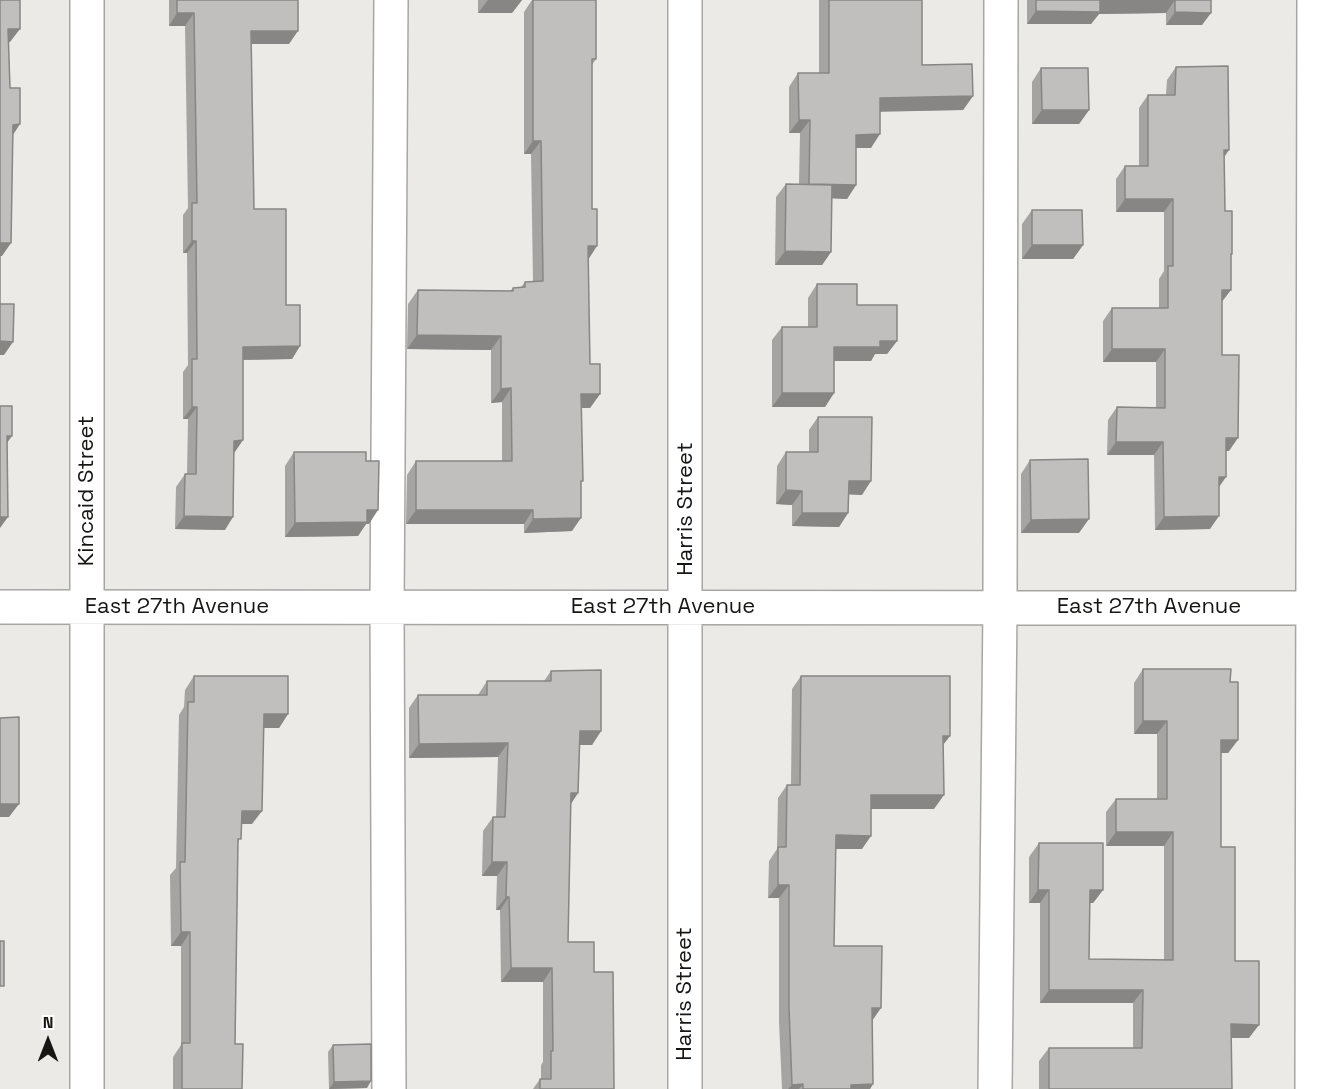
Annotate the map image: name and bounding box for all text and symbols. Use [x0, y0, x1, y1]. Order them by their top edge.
street label: Kincaid Street [74, 416, 100, 566]
street label: Harris Street [673, 442, 699, 576]
street label: East 27th Avenue [85, 594, 269, 620]
street label: East 27th Avenue [571, 594, 755, 620]
street label: East 27th Avenue [1057, 594, 1241, 620]
street label: Harris Street [672, 927, 698, 1061]
north arrow [18, 1011, 78, 1071]
text: N [43, 1012, 53, 1033]

